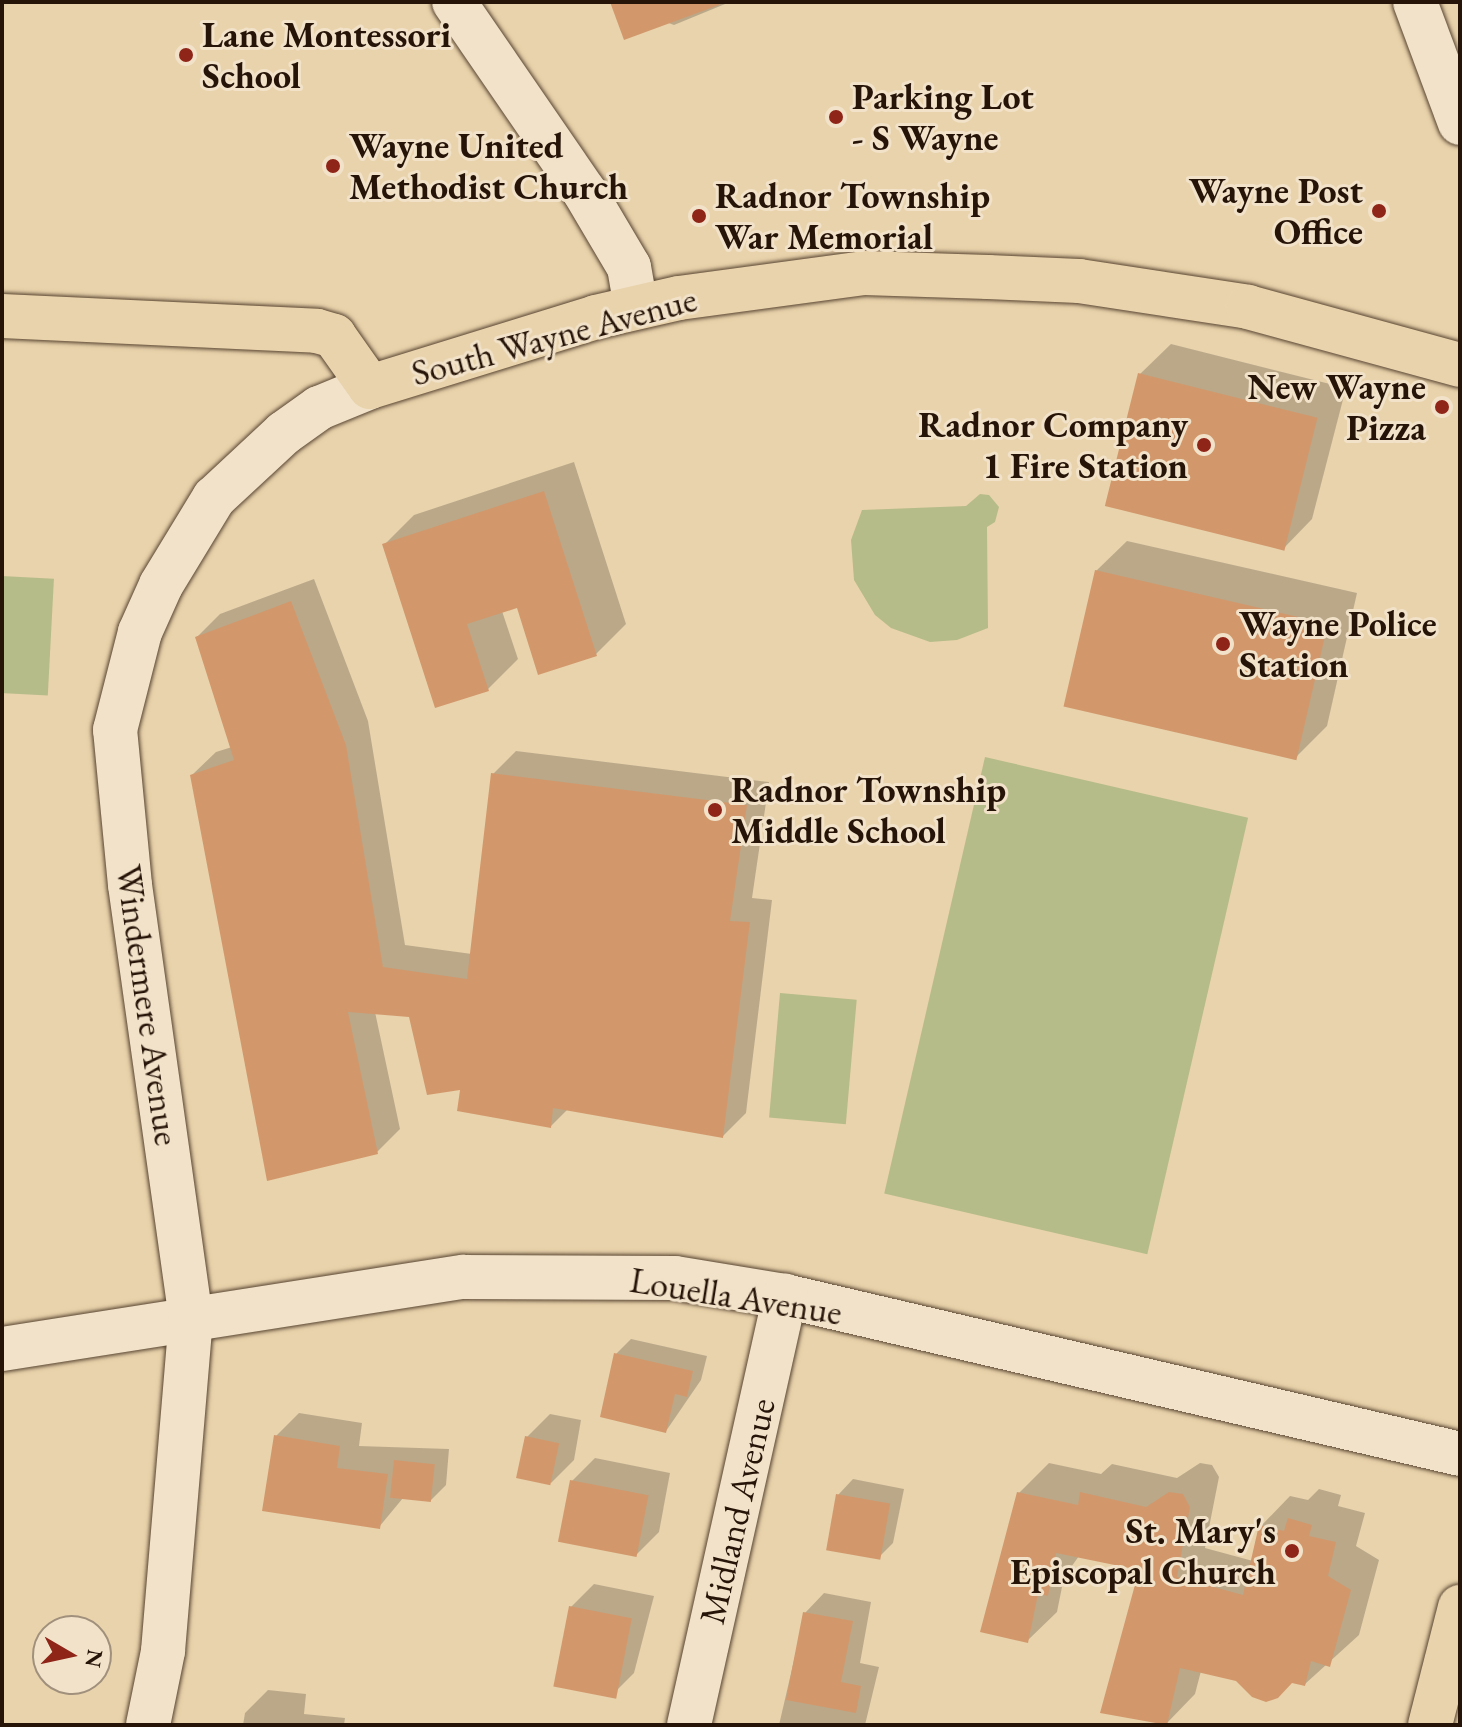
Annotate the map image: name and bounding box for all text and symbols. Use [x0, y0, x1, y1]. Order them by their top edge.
place label: Lane Montessori School [202, 12, 451, 97]
marker: Lane Montessori School [177, 46, 195, 64]
place label: Parking Lot - S Wayne [852, 74, 1034, 159]
marker: Parking Lot - S Wayne [827, 108, 845, 126]
place label: Wayne United Methodist Church [349, 123, 628, 208]
marker: Wayne United Methodist Church [324, 157, 342, 175]
place label: Wayne Post Office [1189, 168, 1363, 253]
place label: Radnor Township War Memorial [715, 173, 990, 258]
marker: Wayne Post Office [1370, 202, 1388, 220]
marker: Radnor Township War Memorial [690, 207, 708, 225]
street label: South Wayne Avenue [407, 277, 701, 395]
place label: New Wayne Pizza [1247, 364, 1426, 449]
marker: New Wayne Pizza [1433, 398, 1451, 416]
place label: Radnor Company 1 Fire Station [918, 402, 1188, 487]
marker: Radnor Company 1 Fire Station [1195, 436, 1213, 454]
place label: Wayne Police Station [1239, 601, 1437, 686]
marker: Wayne Police Station [1214, 635, 1232, 653]
place label: Radnor Township Middle School [731, 767, 1006, 852]
marker: Radnor Township Middle School [706, 801, 724, 819]
street label: Windermere Avenue [107, 862, 189, 1148]
street label: Louella Avenue [627, 1258, 845, 1334]
street label: Midland Avenue [690, 1394, 784, 1628]
place label: St. Mary's Episcopal Church [1010, 1508, 1276, 1593]
marker: St. Mary's Episcopal Church [1283, 1542, 1301, 1560]
north arrow [32, 1615, 112, 1695]
text: N [79, 1647, 110, 1670]

